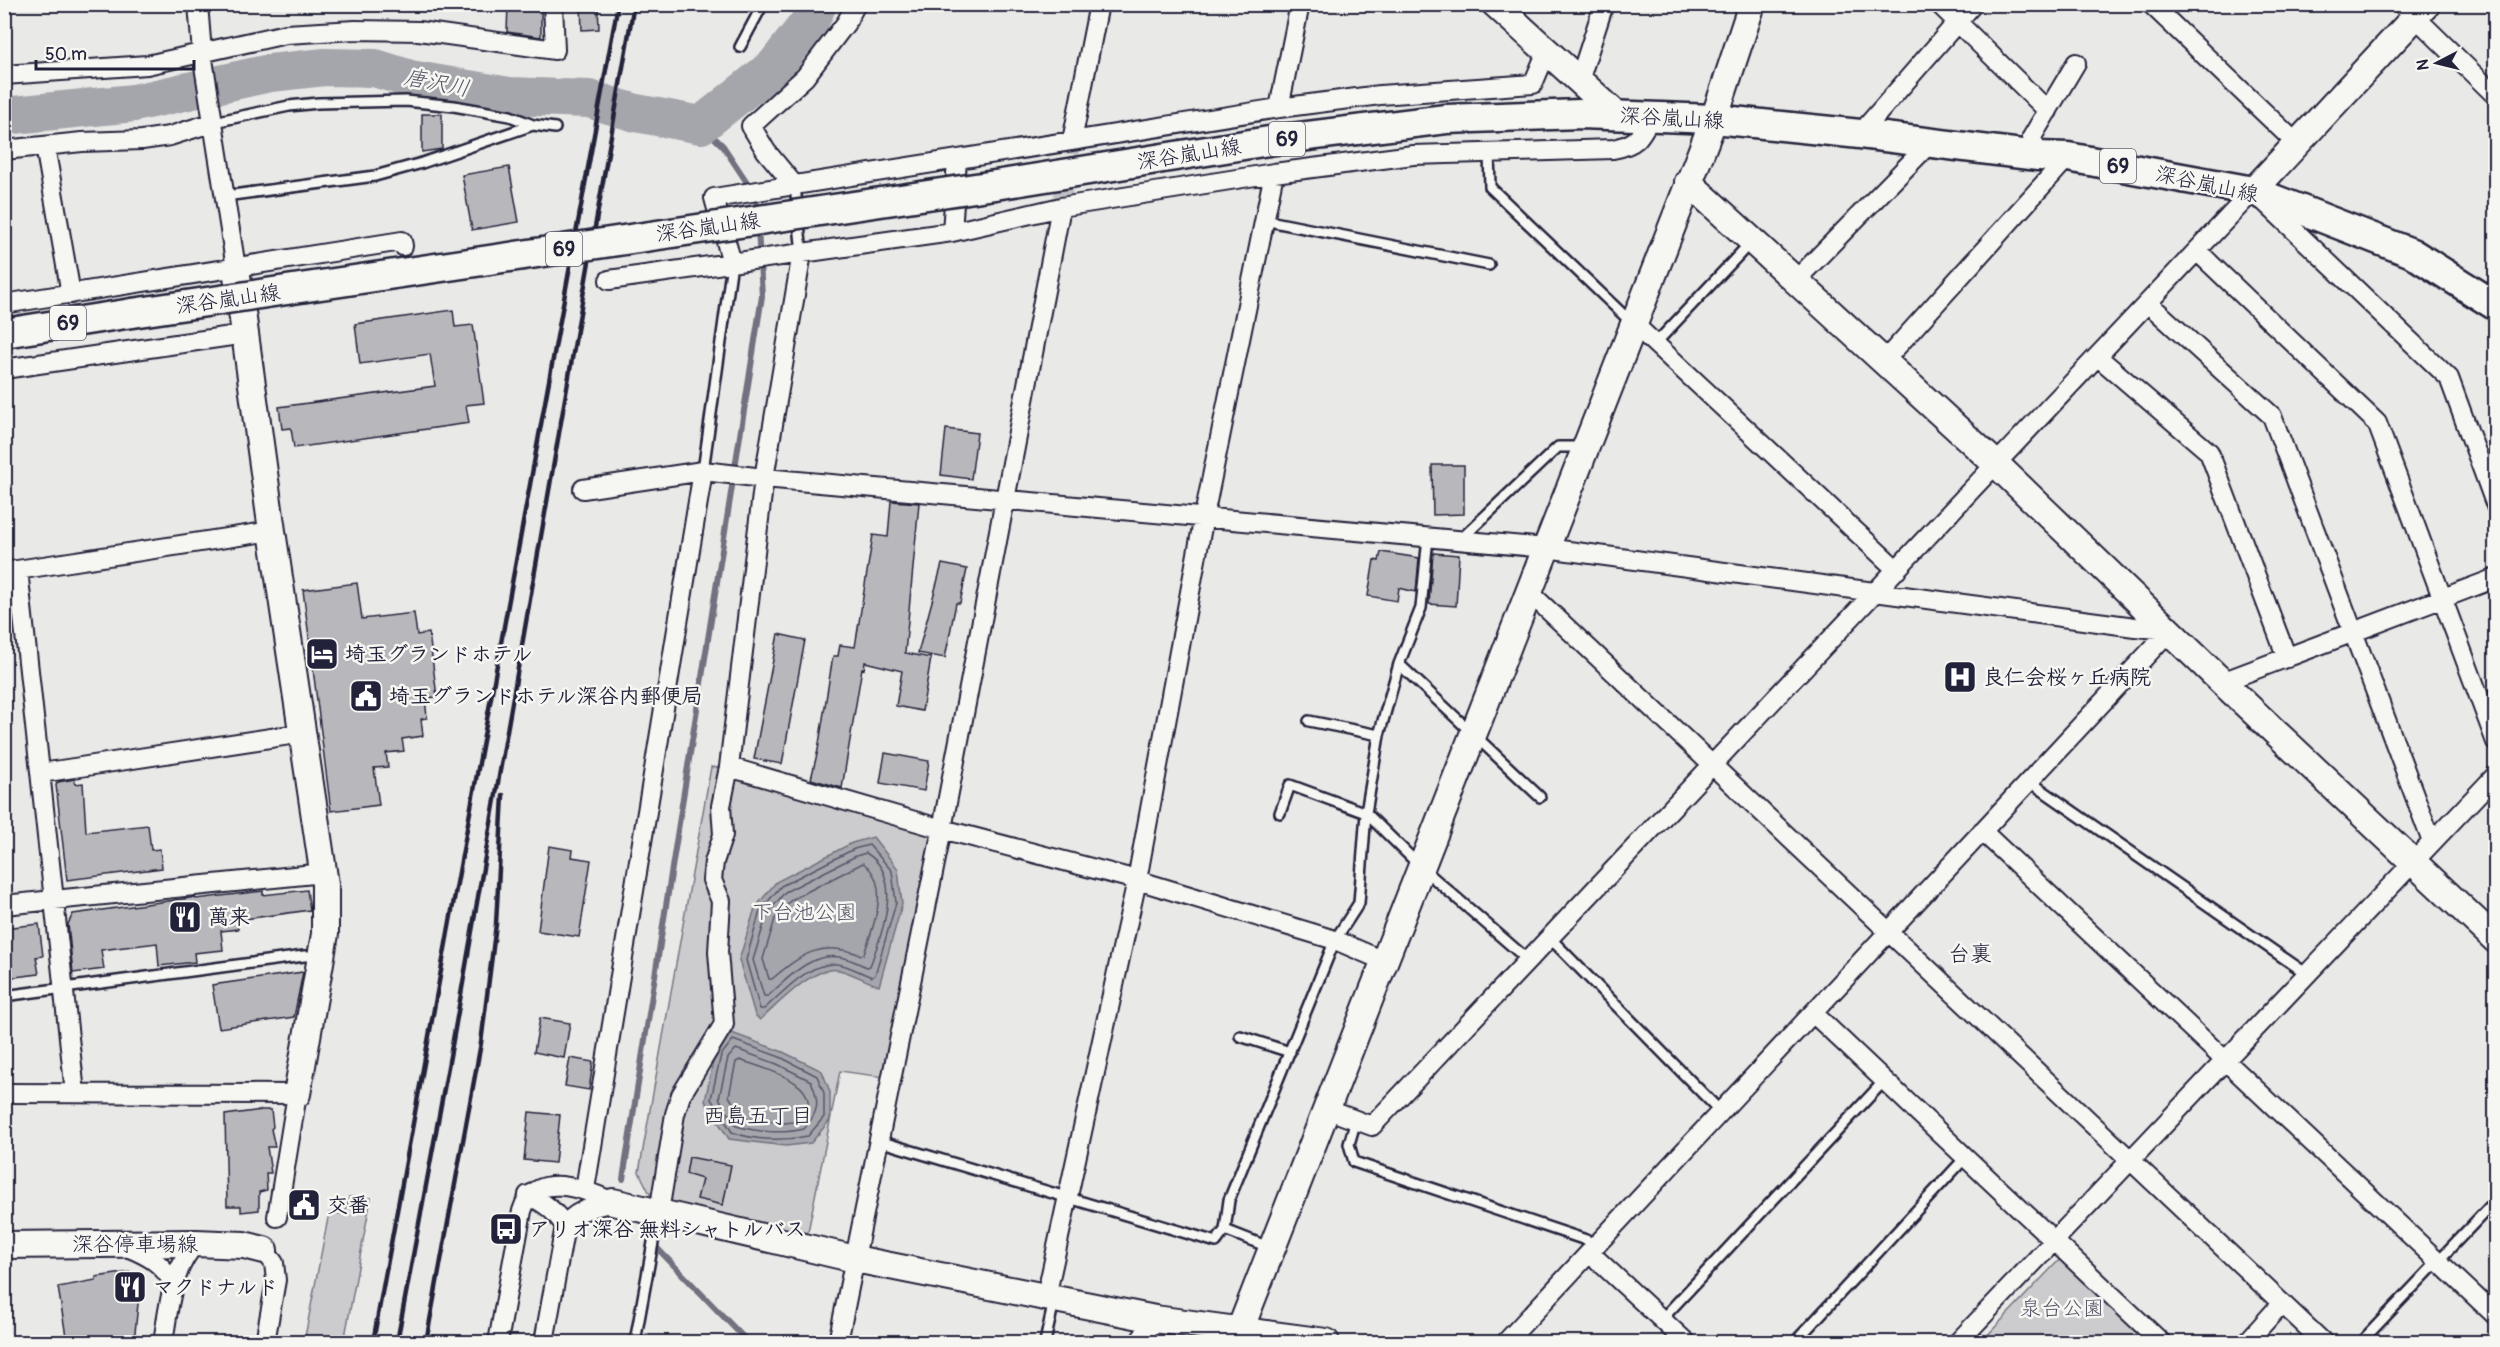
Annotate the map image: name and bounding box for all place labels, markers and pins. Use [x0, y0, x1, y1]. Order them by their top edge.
hotel icon: 埼玉グランドホテル [304, 636, 340, 672]
place label: 埼玉グランドホテル [345, 641, 533, 668]
hospital icon: 良仁会桜ヶ丘病院 [1942, 659, 1978, 695]
place label: 良仁会桜ヶ丘病院 [1983, 664, 2151, 691]
public building icon: 埼玉グランドホテル深谷内郵便局 [348, 678, 384, 714]
place label: 埼玉グランドホテル深谷内郵便局 [389, 683, 703, 710]
restaurant icon: 萬来 [167, 899, 203, 935]
place label: 萬来 [208, 904, 250, 931]
public building icon: 交番 [286, 1187, 322, 1223]
place label: 交番 [327, 1192, 369, 1219]
bus stop icon: アリオ深谷 無料シャトルバス [488, 1211, 524, 1247]
place label: アリオ深谷 無料シャトルバス [529, 1216, 806, 1243]
restaurant icon: マクドナルド [112, 1269, 148, 1305]
place label: マクドナルド [153, 1274, 278, 1301]

